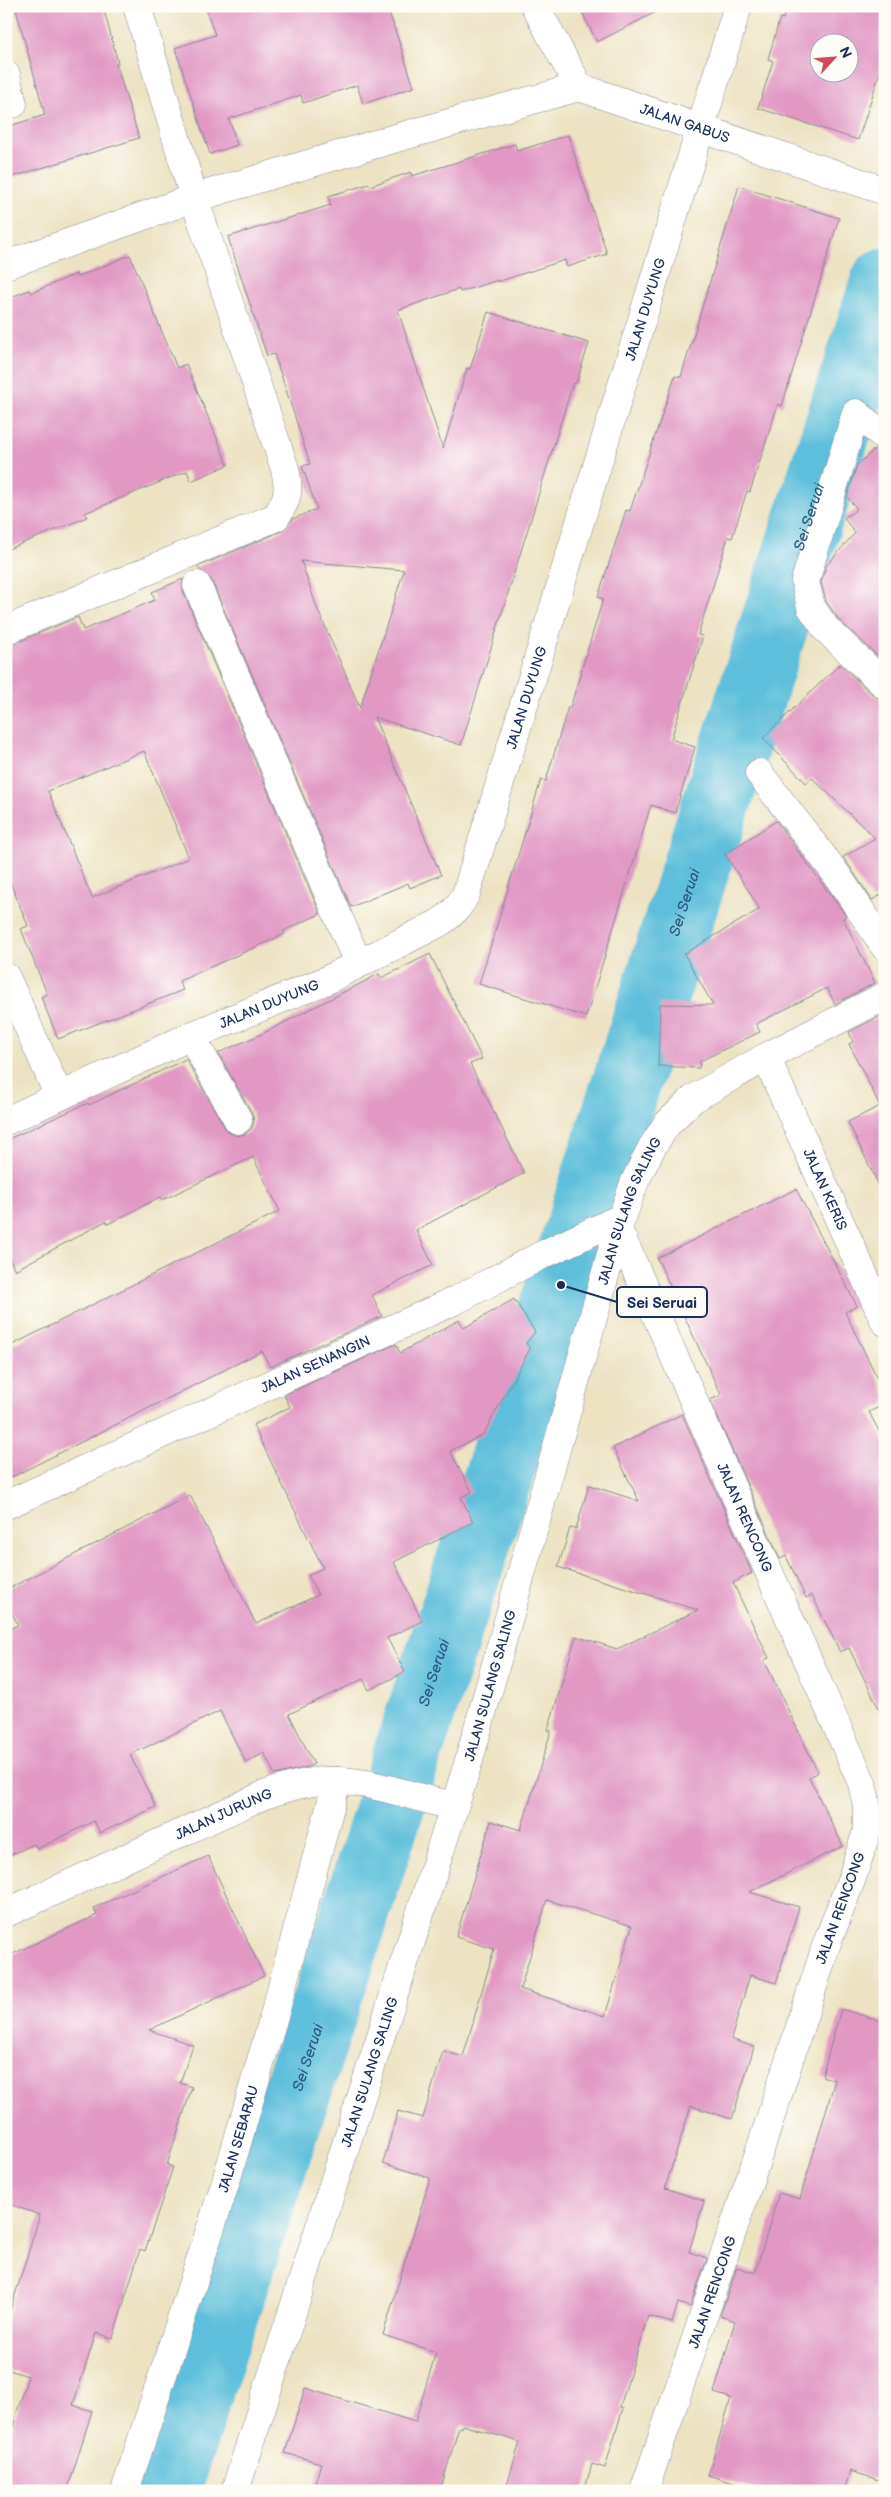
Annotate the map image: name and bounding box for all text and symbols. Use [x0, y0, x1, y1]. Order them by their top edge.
north arrow [808, 32, 858, 82]
text: N [835, 44, 855, 61]
street label: JALAN GABUS [638, 100, 732, 147]
street label: JALAN DUYUNG [622, 256, 669, 363]
water label: Sei Seruai [790, 481, 829, 553]
street label: JALAN DUYUNG [503, 644, 550, 751]
water label: Sei Seruai [665, 866, 705, 939]
street label: JALAN DUYUNG [217, 976, 322, 1032]
street label: JALAN SULANG SALING [595, 1134, 665, 1287]
street label: JALAN KERIS [799, 1146, 851, 1233]
callout: Sei Seruai [617, 1287, 707, 1317]
text: Sei Seruai [627, 1294, 697, 1313]
street label: JALAN SENANGIN [258, 1332, 373, 1397]
street label: JALAN RENCONG [713, 1460, 776, 1575]
street label: JALAN SULANG SALING [461, 1608, 520, 1763]
water label: Sei Seruai [415, 1636, 455, 1709]
street label: JALAN JURUNG [172, 1785, 274, 1844]
street label: JALAN RENCONG [812, 1850, 869, 1966]
street label: JALAN SULANG SALING [338, 1995, 402, 2149]
water label: Sei Seruai [289, 2021, 328, 2094]
street label: JALAN SEBARAU [215, 2084, 262, 2194]
street label: JALAN RENCONG [685, 2233, 740, 2350]

